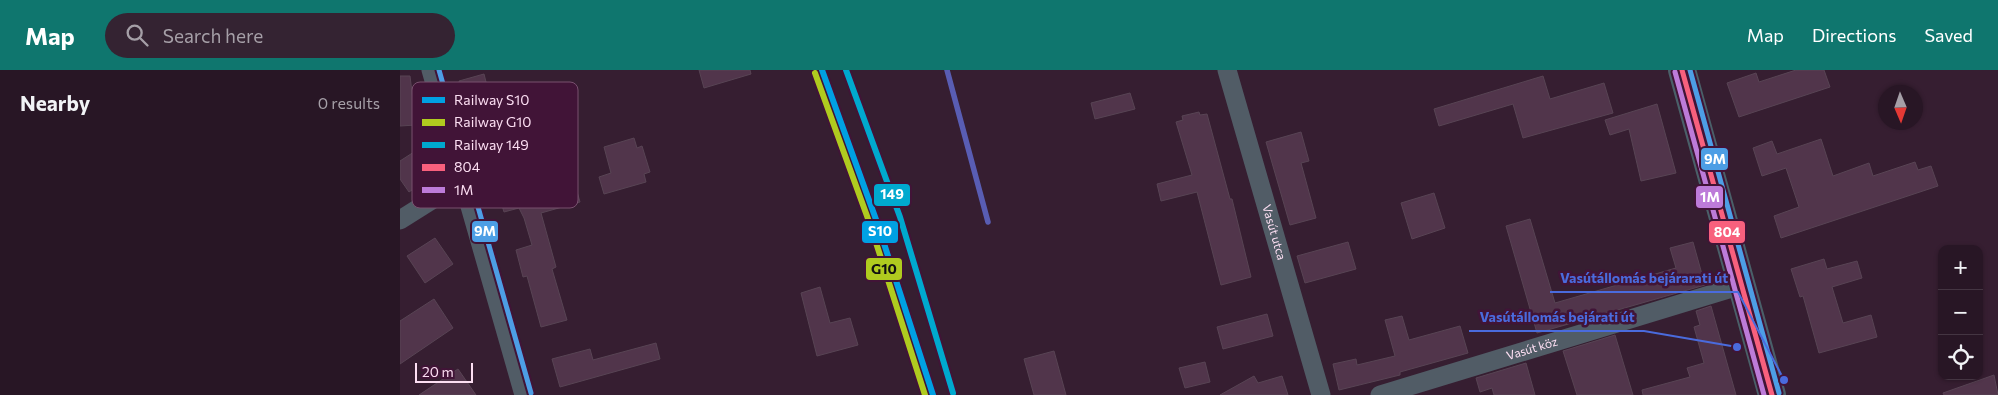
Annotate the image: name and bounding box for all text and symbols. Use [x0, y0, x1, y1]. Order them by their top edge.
search box [105, 13, 455, 58]
text: Map [25, 21, 75, 50]
icon: search [123, 21, 151, 49]
text: Search here [163, 24, 263, 47]
text: Map [1747, 24, 1784, 46]
text: Directions [1812, 24, 1896, 46]
text: Saved [1924, 24, 1973, 46]
legend [412, 82, 578, 208]
north arrow [1878, 85, 1923, 130]
text: Nearby [20, 90, 90, 115]
text: Railway S10 [454, 91, 529, 108]
text: 0 results [318, 93, 380, 112]
text: Railway G10 [454, 113, 531, 130]
text: Railway 149 [454, 136, 529, 153]
line badge: 9M [1700, 147, 1729, 171]
text: 9M [1704, 150, 1726, 167]
text: 804 [454, 158, 481, 175]
text: 1M [454, 181, 473, 198]
line badge: 149 [873, 183, 911, 207]
text: 149 [880, 185, 904, 202]
line badge: 1M [1695, 185, 1724, 209]
text: 1M [1700, 188, 1720, 205]
street label: Vasút utca [1260, 203, 1290, 261]
line badge: 9M [471, 220, 499, 243]
line badge: S10 [861, 220, 899, 244]
line badge: 804 [1708, 220, 1746, 244]
text: 9M [474, 222, 496, 239]
text: S10 [868, 222, 892, 239]
text: 804 [1714, 223, 1741, 240]
map controls [1938, 245, 1983, 380]
button: + [1938, 245, 1983, 290]
line badge: G10 [865, 257, 903, 281]
text: G10 [871, 260, 897, 277]
callout: Vasútállomás bejárarati út [1550, 263, 1738, 292]
text: Vasútállomás bejárarati út [1560, 269, 1728, 286]
button: − [1938, 290, 1983, 335]
callout: Vasútállomás bejárati út [1469, 302, 1644, 331]
text: Vasútállomás bejárati út [1479, 308, 1635, 325]
street label: Vasút köz [1505, 333, 1559, 362]
button: locate [1938, 335, 1983, 380]
scale bar [415, 360, 472, 383]
text: 20 m [422, 363, 454, 380]

